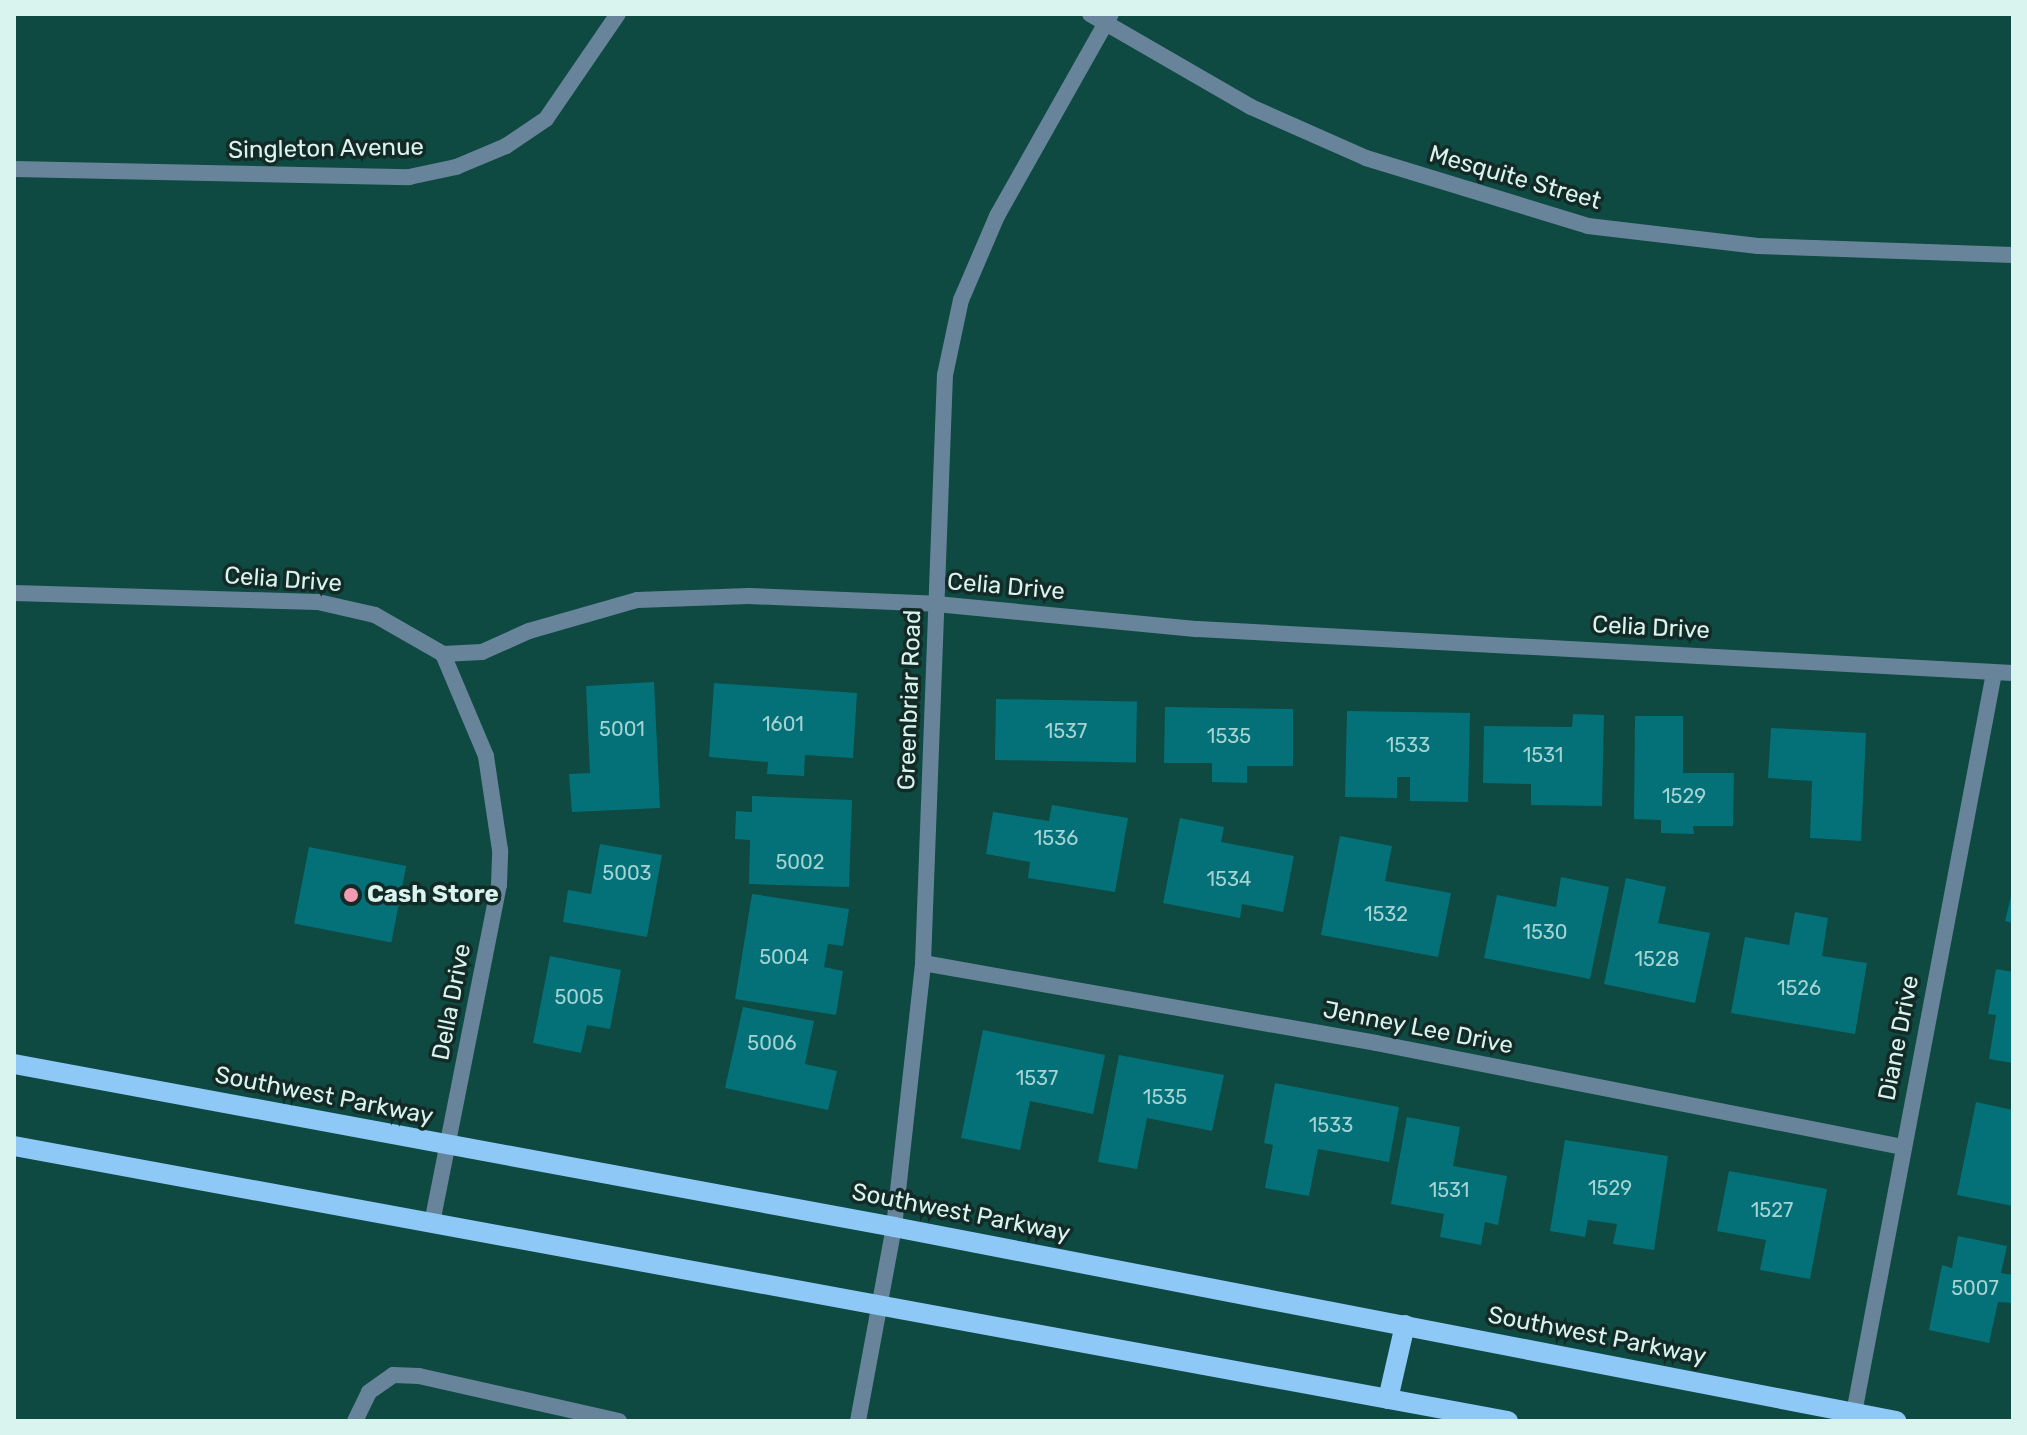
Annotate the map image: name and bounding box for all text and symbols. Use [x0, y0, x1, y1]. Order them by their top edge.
street label: Singleton Avenue [228, 133, 424, 165]
street label: Mesquite Street [1426, 140, 1604, 216]
street label: Celia Drive [223, 562, 343, 598]
street label: Celia Drive [946, 568, 1066, 606]
street label: Greenbriar Road [892, 609, 928, 791]
street label: Celia Drive [1591, 611, 1711, 645]
house number: 1601 [762, 712, 804, 736]
house number: 5001 [599, 717, 645, 741]
house number: 1537 [1045, 719, 1087, 743]
house number: 1535 [1207, 724, 1251, 748]
house number: 1533 [1386, 733, 1430, 757]
house number: 1531 [1523, 743, 1563, 767]
house number: 1529 [1662, 784, 1706, 808]
house number: 1536 [1034, 826, 1078, 850]
house number: 5002 [775, 850, 825, 874]
house number: 5003 [602, 861, 652, 885]
house number: 1534 [1207, 867, 1251, 891]
place label: Cash Store [367, 881, 499, 909]
marker: Cash Store [342, 886, 360, 904]
house number: 1532 [1364, 902, 1408, 926]
house number: 1530 [1522, 920, 1568, 944]
street label: Della Drive [427, 941, 477, 1063]
house number: 5004 [759, 945, 809, 969]
house number: 1528 [1635, 947, 1679, 971]
street label: Diane Drive [1873, 973, 1925, 1103]
house number: 1526 [1777, 976, 1821, 1000]
house number: 5005 [554, 985, 604, 1009]
street label: Jenney Lee Drive [1320, 995, 1516, 1061]
house number: 5006 [747, 1031, 797, 1055]
street label: Southwest Parkway [212, 1061, 436, 1131]
house number: 1537 [1016, 1066, 1058, 1090]
house number: 1535 [1143, 1085, 1187, 1109]
house number: 1533 [1309, 1113, 1353, 1137]
house number: 1529 [1588, 1176, 1632, 1200]
street label: Southwest Parkway [849, 1178, 1073, 1248]
house number: 1531 [1429, 1178, 1469, 1202]
house number: 1527 [1751, 1198, 1793, 1222]
house number: 5007 [1951, 1276, 1999, 1300]
street label: Southwest Parkway [1485, 1301, 1709, 1371]

